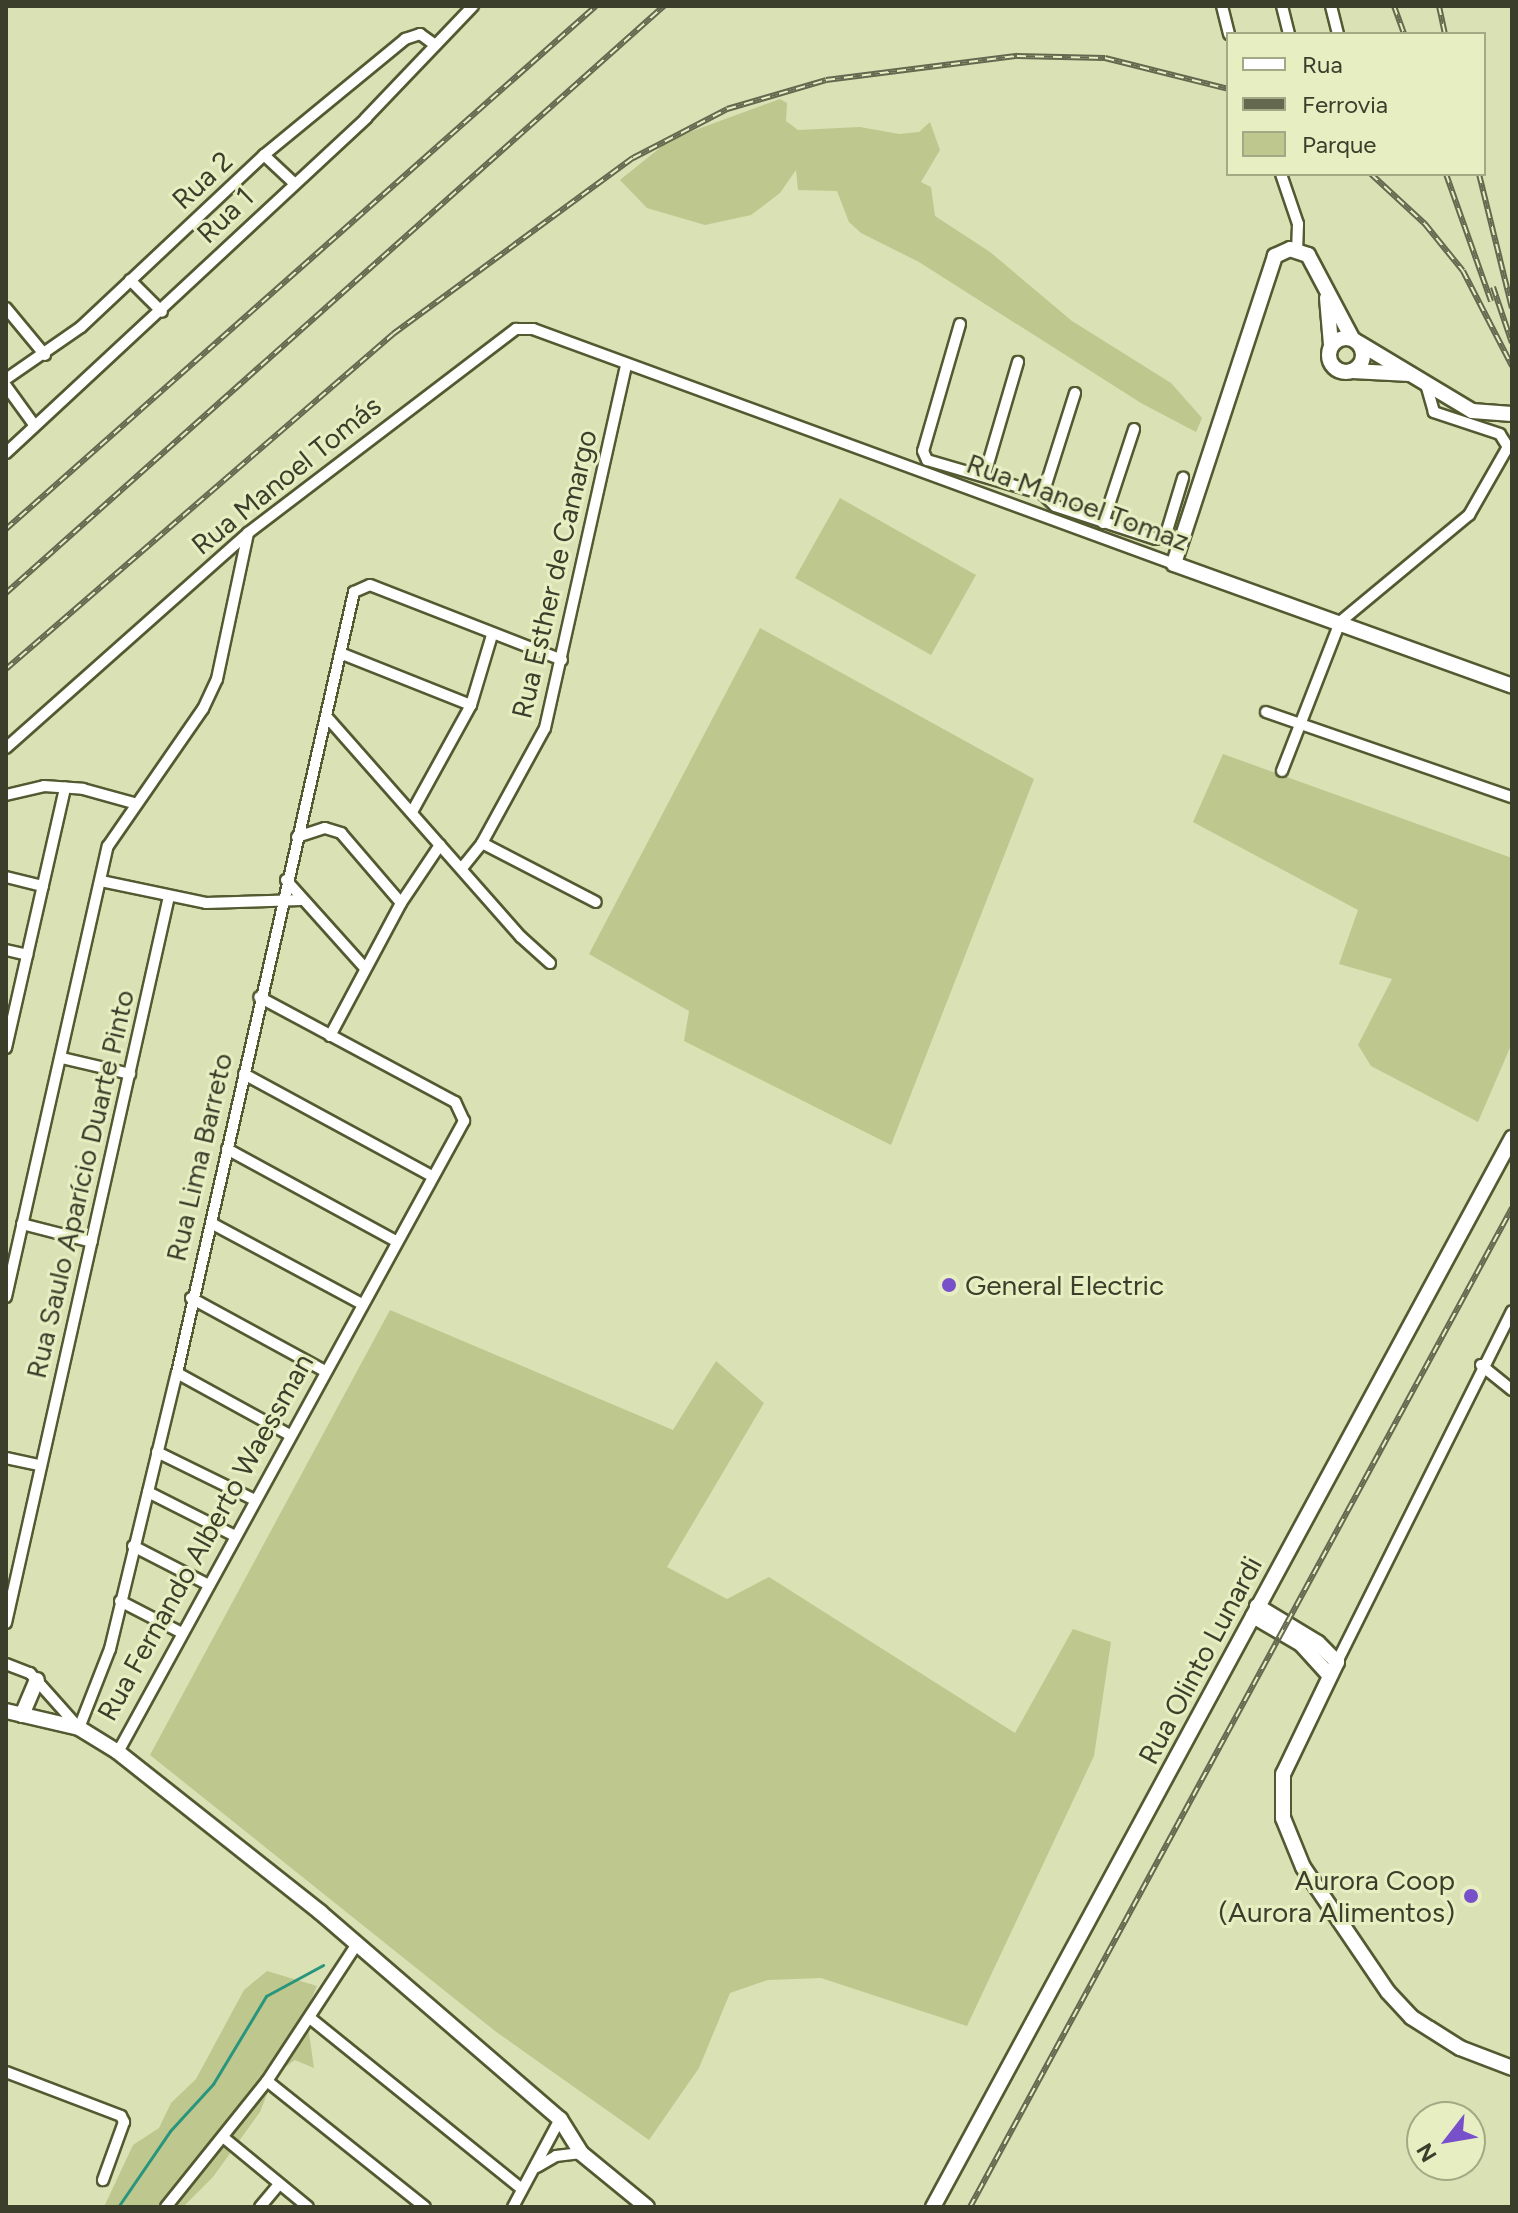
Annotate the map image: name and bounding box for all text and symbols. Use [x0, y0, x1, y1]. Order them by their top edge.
legend [1226, 32, 1486, 176]
text: Rua [1302, 50, 1343, 79]
text: Ferrovia [1302, 90, 1388, 119]
text: Parque [1302, 130, 1376, 159]
street label: Rua 2 [165, 144, 239, 216]
street label: Rua 1 [190, 180, 260, 250]
street label: Rua Manoel Tomás [185, 388, 387, 562]
street label: Rua Esther de Camargo [504, 426, 604, 722]
street label: Rua Manoel Tomaz [962, 446, 1194, 558]
street label: Rua Saulo Aparício Duarte Pinto [19, 986, 141, 1382]
street label: Rua Lima Barreto [159, 1050, 239, 1264]
place label: General Electric [965, 1268, 1164, 1302]
marker: General Electric [940, 1276, 958, 1294]
street label: Rua Fernando Alberto Waessman [90, 1348, 320, 1726]
street label: Rua Olinto Lunardi [1131, 1550, 1269, 1770]
place label: Aurora Coop (Aurora Alimentos) [1218, 1863, 1455, 1929]
marker: Aurora Coop (Aurora Alimentos) [1462, 1887, 1480, 1905]
north arrow [1406, 2101, 1486, 2181]
text: N [1411, 2138, 1443, 2167]

